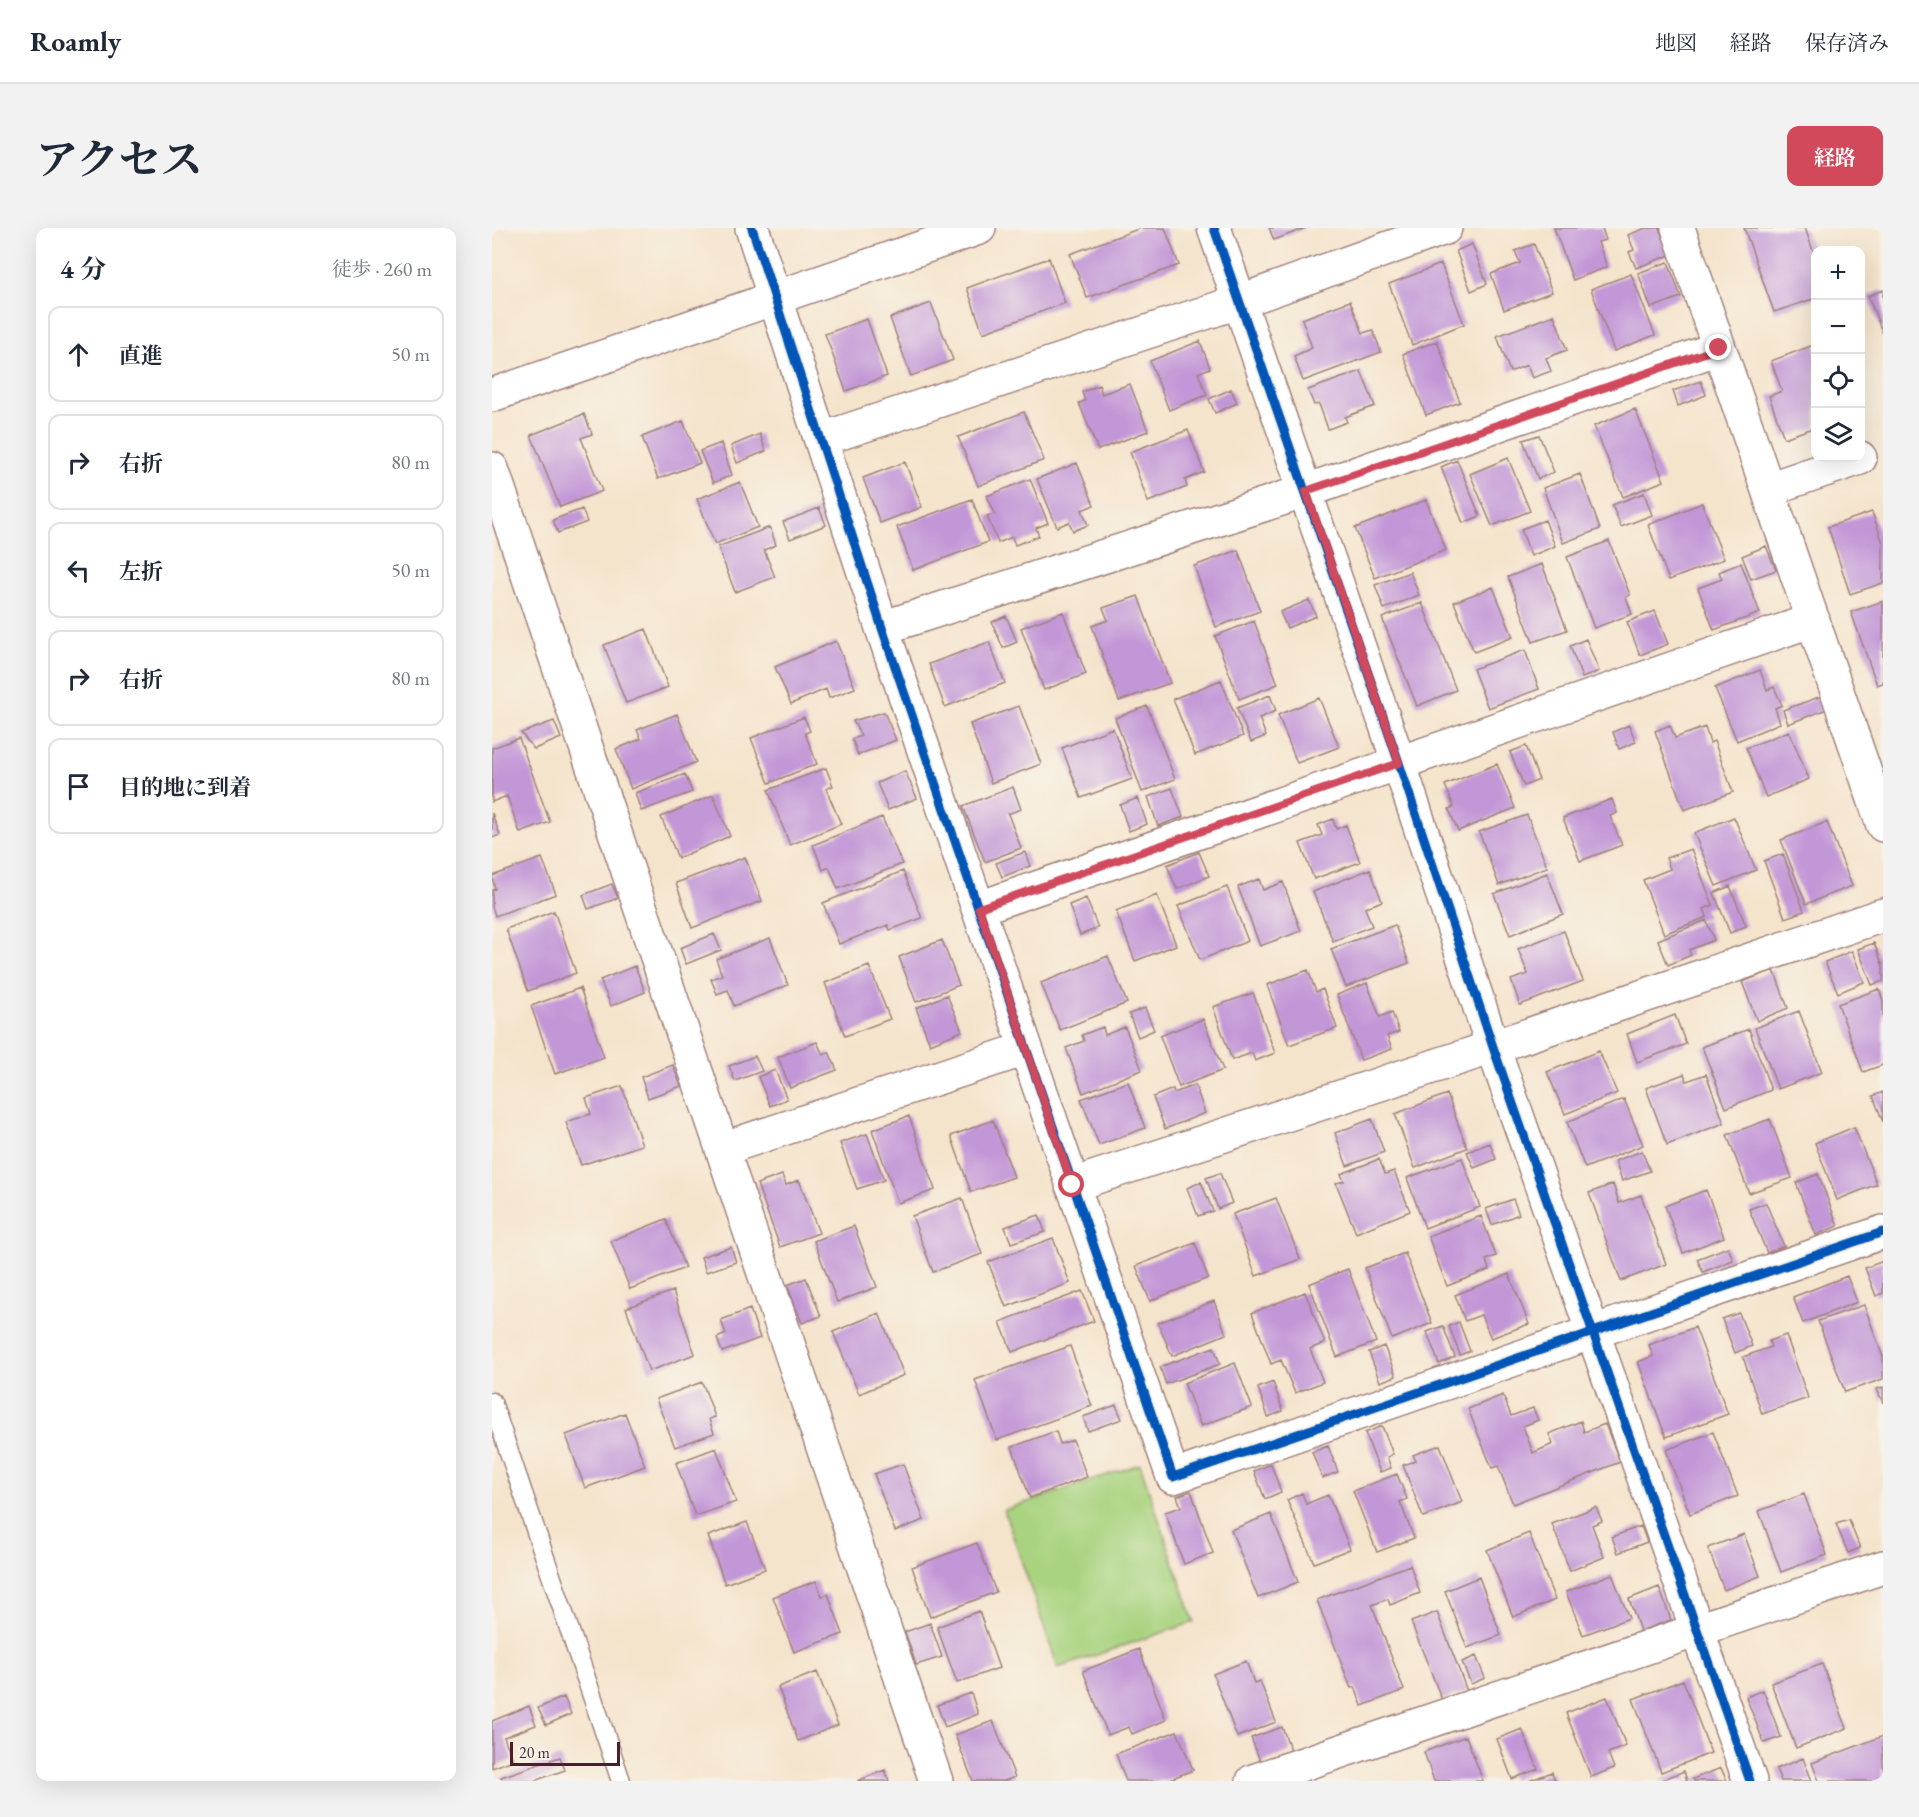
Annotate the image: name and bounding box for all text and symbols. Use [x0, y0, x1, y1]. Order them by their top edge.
text: Roamly [30, 23, 121, 59]
text: 地図 [1655, 29, 1697, 56]
text: 経路 [1730, 29, 1772, 56]
text: 保存済み [1805, 29, 1889, 56]
button: 経路 [1787, 126, 1883, 186]
text: アクセス [36, 132, 203, 187]
map controls [1811, 246, 1865, 462]
button: + [1811, 246, 1865, 300]
text: 4 分 [60, 252, 106, 286]
text: 徒歩 · 260 m [332, 256, 432, 282]
button: − [1811, 300, 1865, 354]
route end [1705, 334, 1731, 360]
icon: ahead [62, 338, 95, 371]
text: 直進 [119, 341, 163, 370]
text: 50 m [391, 341, 430, 367]
button: locate [1811, 354, 1865, 408]
button: layers [1811, 408, 1865, 462]
icon: right [62, 446, 95, 479]
text: 右折 [119, 449, 163, 478]
text: 80 m [391, 449, 430, 475]
icon: left [62, 554, 95, 587]
text: 左折 [119, 557, 163, 586]
text: 50 m [391, 557, 430, 583]
icon: right [62, 662, 95, 695]
text: 右折 [119, 665, 163, 694]
text: 80 m [391, 665, 430, 691]
icon: arrive [62, 770, 95, 803]
text: 目的地に到着 [119, 773, 251, 802]
route start [1058, 1171, 1084, 1197]
scale bar [510, 1739, 620, 1766]
text: 20 m [519, 1742, 550, 1763]

